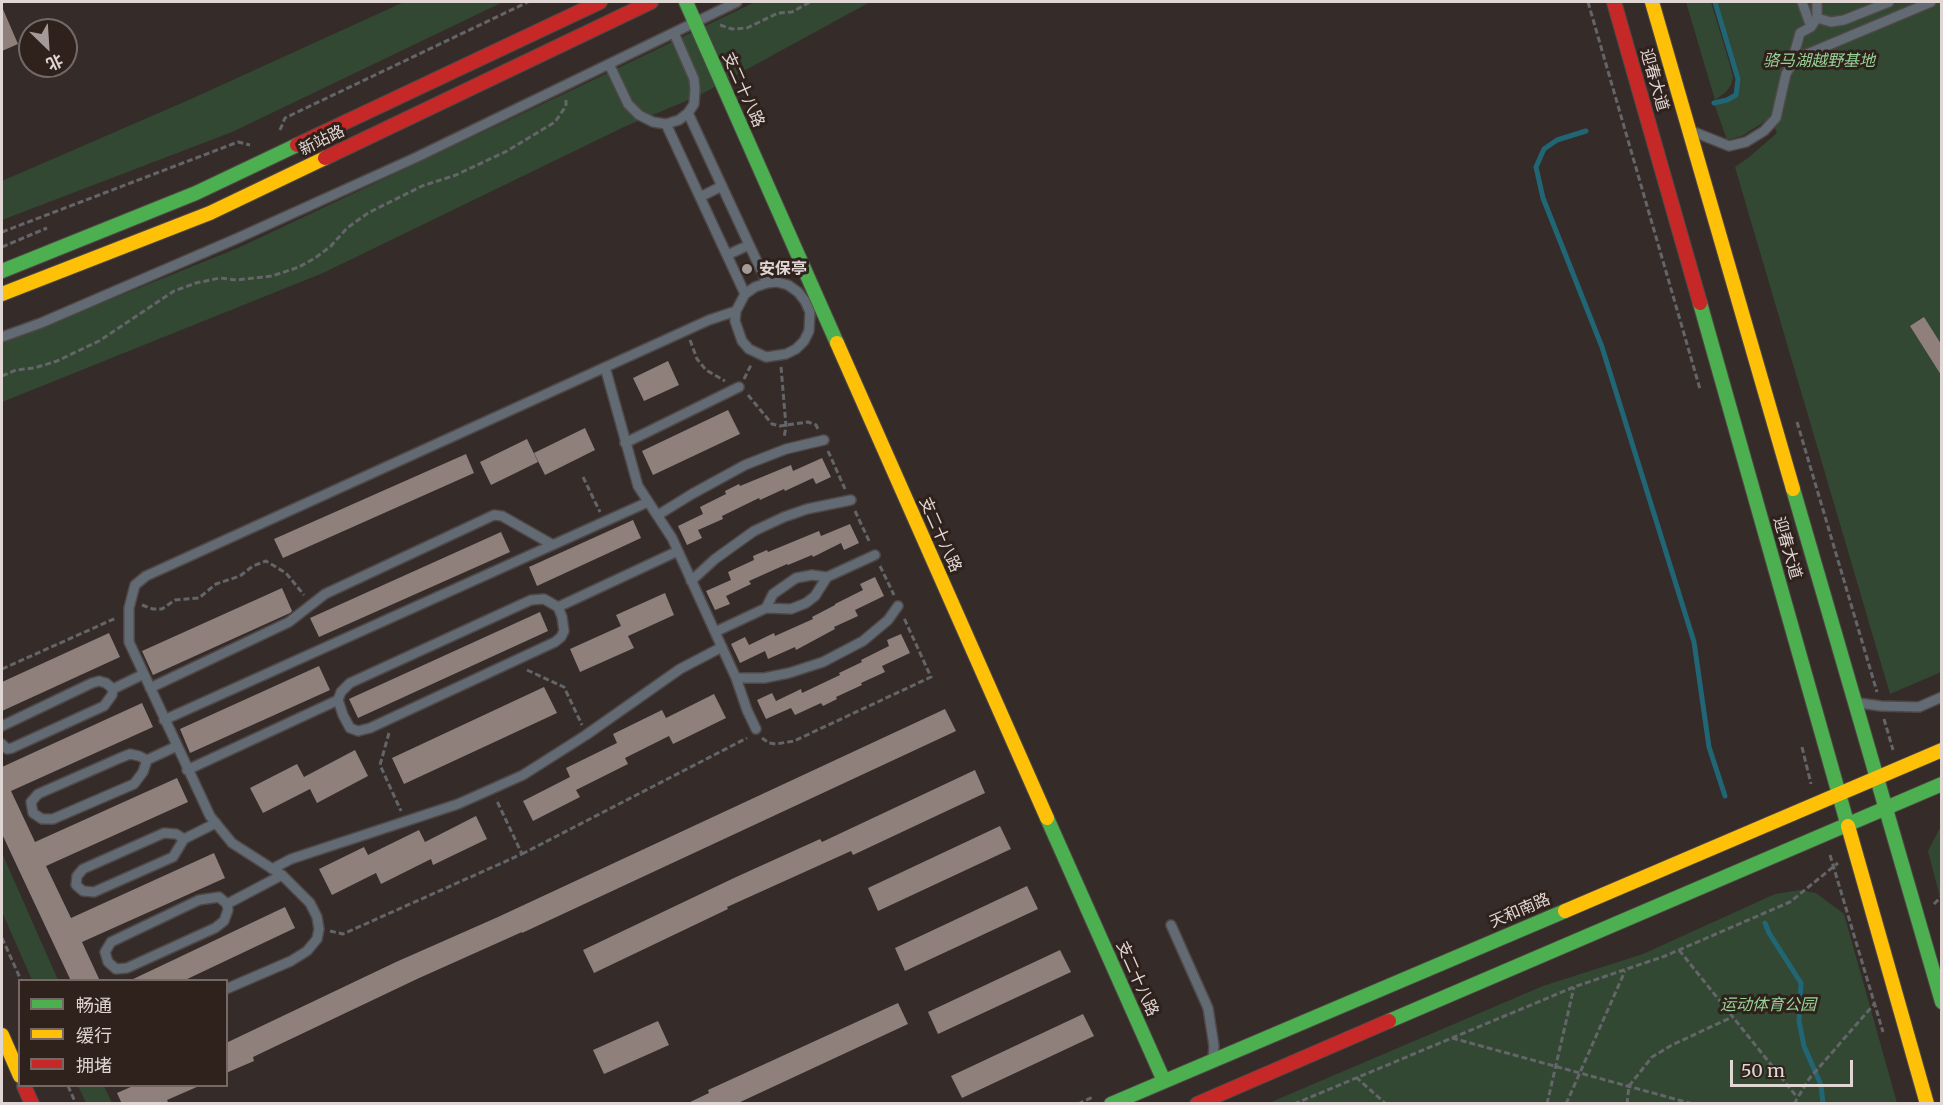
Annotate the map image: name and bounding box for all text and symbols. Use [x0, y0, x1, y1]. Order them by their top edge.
north arrow [18, 18, 78, 78]
street label: 迎春大道 [1636, 47, 1672, 113]
text: 北 [43, 50, 66, 75]
street label: 支二十八路 [718, 50, 768, 130]
park label: 骆马湖越野基地 [1763, 51, 1875, 71]
street label: 新站路 [296, 122, 348, 160]
place label: 安保亭 [759, 259, 807, 279]
marker: 安保亭 [740, 262, 754, 276]
street label: 支二十八路 [915, 495, 965, 575]
street label: 迎春大道 [1769, 515, 1805, 581]
street label: 天和南路 [1487, 890, 1553, 932]
street label: 支二十八路 [1112, 939, 1162, 1019]
legend [18, 979, 228, 1087]
text: 畅通 [76, 994, 112, 1017]
park label: 运动体育公园 [1720, 995, 1816, 1015]
text: 缓行 [76, 1024, 112, 1047]
scale bar [1733, 1048, 1856, 1086]
text: 拥堵 [76, 1054, 112, 1077]
text: 50 m [1741, 1059, 1785, 1082]

